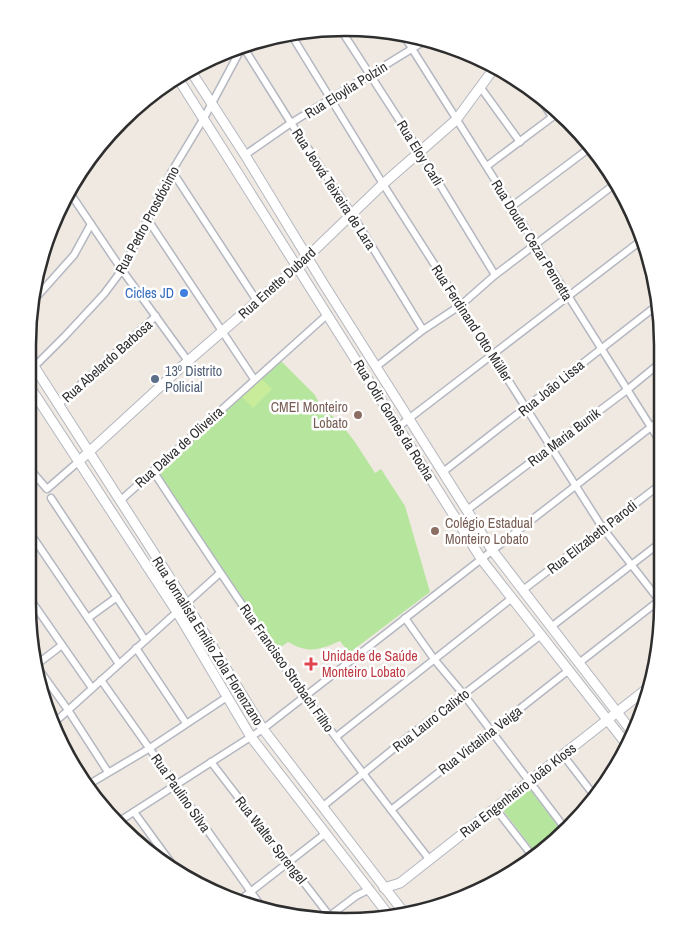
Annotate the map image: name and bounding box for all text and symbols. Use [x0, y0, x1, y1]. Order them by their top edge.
street label: Rua Eloylia Polzin [301, 58, 391, 122]
street label: Rua Eloy Carli [393, 117, 447, 189]
street label: Rua Jeová Teixeira de Lara [288, 125, 380, 253]
street label: Rua Pedro Prosdócimo [111, 163, 183, 277]
street label: Rua Doutor Cezar Pernetta [488, 176, 577, 304]
street label: Rua Enette Dubard [234, 243, 320, 323]
street label: Rua Ferdinand Otto Müller [428, 261, 517, 385]
place label: Cicles JD [125, 284, 174, 302]
marker: Cicles JD [178, 287, 190, 299]
street label: Rua Abelardo Barbosa [58, 315, 156, 406]
street label: Rua Odir Gomes da Rocha [350, 356, 439, 484]
street label: Rua João Lissa [514, 356, 588, 420]
place label: 13º Distrito Policial [165, 362, 222, 396]
marker: 13º Distrito Policial [149, 373, 161, 385]
place label: CMEI Monteiro Lobato [271, 398, 348, 432]
street label: Rua Dalva de Oliveira [131, 402, 227, 491]
street label: Rua Maria Bunik [524, 404, 604, 470]
marker: CMEI Monteiro Lobato [352, 409, 364, 421]
street label: Rua Elizabeth Parodi [543, 496, 641, 578]
place label: Colégio Estadual Monteiro Lobato [445, 514, 532, 548]
marker: Colégio Estadual Monteiro Lobato [429, 525, 441, 537]
street label: Rua Jornalista Emílio Zola Florenzano [148, 553, 268, 729]
street label: Rua Francisco Strobach Filho [236, 600, 338, 736]
place label: Unidade de Saúde Monteiro Lobato [322, 647, 418, 681]
marker: Unidade de Saúde Monteiro Lobato [304, 657, 318, 671]
street label: Rua Lauro Calixto [389, 684, 473, 756]
street label: Rua Victalina Veiga [435, 701, 526, 778]
street label: Rua Engenheiro João Kloss [456, 739, 580, 841]
street label: Rua Paulino Silva [147, 750, 215, 836]
street label: Rua Walter Sprengel [231, 793, 311, 887]

